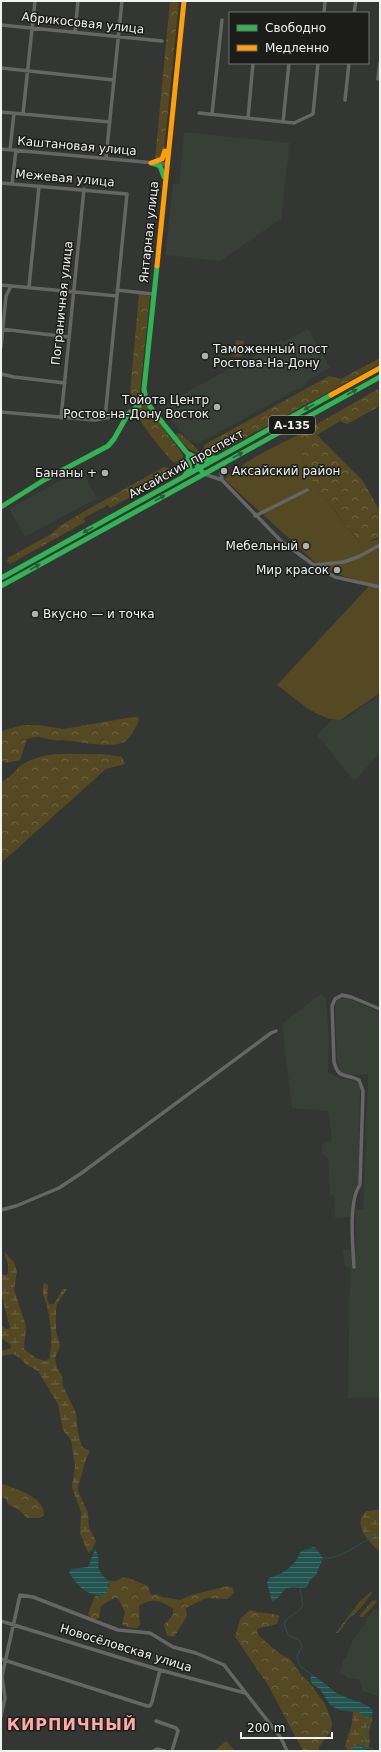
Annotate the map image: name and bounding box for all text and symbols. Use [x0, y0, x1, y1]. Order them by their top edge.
street label: Абрикосовая улица [21, 10, 145, 36]
legend [229, 12, 369, 64]
text: Свободно [265, 21, 326, 35]
text: Медленно [265, 41, 329, 55]
street label: Каштановая улица [17, 134, 137, 158]
street label: Межевая улица [15, 167, 115, 189]
street label: Янтарная улица [137, 180, 161, 284]
street label: Пограничная улица [49, 240, 75, 366]
place label: Таможенный пост Ростова-На-Дону [212, 342, 328, 370]
marker: Таможенный пост Ростова-На-Дону [200, 351, 210, 361]
one-way arrow [346, 389, 358, 396]
place label: Тойота Центр Ростов-на-Дону Восток [63, 393, 209, 421]
marker: Тойота Центр Ростов-на-Дону Восток [212, 402, 222, 412]
one-way arrow [303, 403, 315, 410]
road number: А-135 [269, 416, 315, 434]
street label: Аксайский проспект [126, 427, 246, 501]
one-way arrow [232, 451, 244, 458]
place label: Аксайский район [232, 464, 340, 478]
place label: Бананы + [35, 466, 97, 480]
marker: Аксайский район [219, 466, 229, 476]
marker: Бананы + [100, 468, 110, 478]
one-way arrow [154, 495, 166, 502]
one-way arrow [82, 527, 94, 534]
place label: Мебельный [226, 539, 298, 553]
marker: Мебельный [301, 541, 311, 551]
place label: Мир красок [256, 563, 329, 577]
one-way arrow [29, 564, 41, 571]
marker: Мир красок [332, 565, 342, 575]
place label: Вкусно — и точка [43, 607, 155, 621]
marker: Вкусно — и точка [30, 609, 40, 619]
street label: Новосёловская улица [58, 1621, 194, 1675]
scale bar [241, 1714, 332, 1740]
district label: КИРПИЧНЫЙ [7, 1715, 137, 1734]
text: 200 m [247, 1721, 285, 1735]

